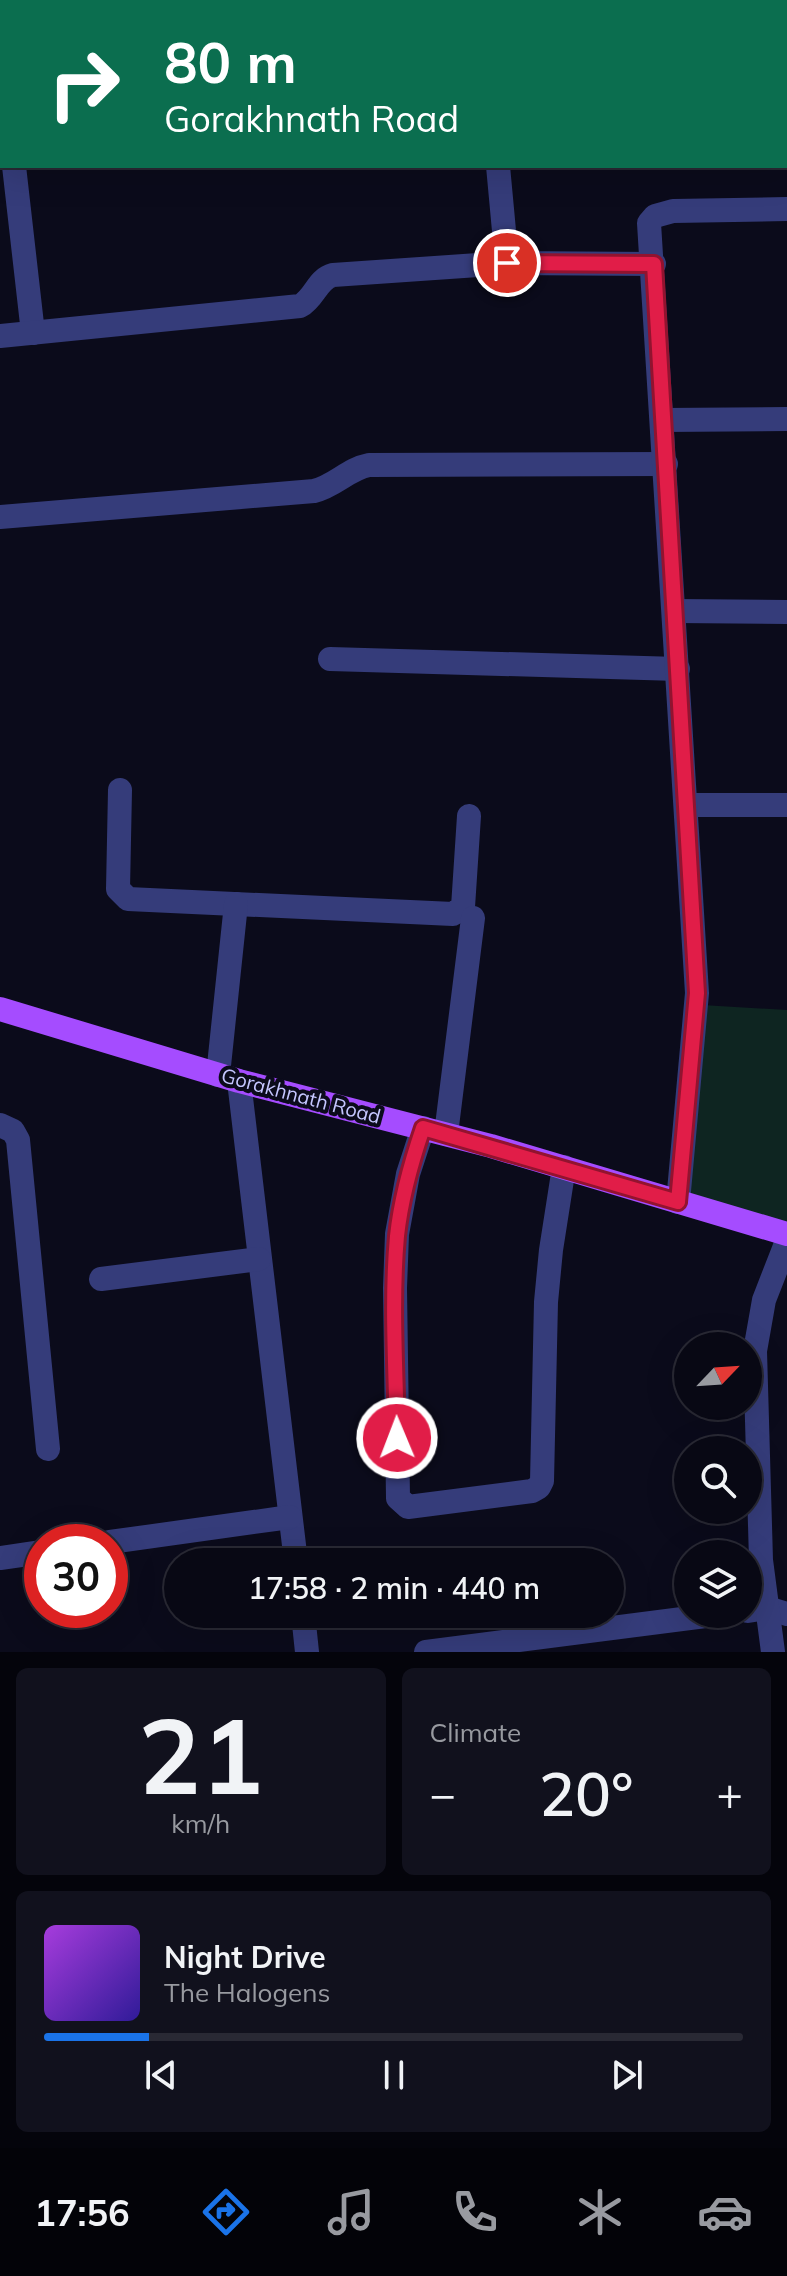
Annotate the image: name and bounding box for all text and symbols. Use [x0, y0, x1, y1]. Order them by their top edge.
text: 80 m [164, 27, 297, 97]
icon: right [32, 32, 136, 136]
text: Gorakhnath Road [164, 96, 459, 141]
pin [473, 229, 541, 297]
icon: arrive [485, 241, 529, 285]
street label: Gorakhnath Road [219, 1062, 384, 1129]
north arrow [674, 1332, 762, 1420]
map controls [674, 1332, 762, 1628]
position arrow [355, 1396, 439, 1480]
button: search [674, 1436, 762, 1524]
speed limit sign: 30 [24, 1524, 128, 1628]
button: layers [674, 1540, 762, 1628]
text: 17:58 · 2 min · 440 m [248, 1569, 540, 1607]
text: 21 [138, 1689, 263, 1820]
text: Climate [430, 1716, 521, 1749]
text: 20° [539, 1756, 634, 1831]
text: − [430, 1766, 456, 1821]
text: + [717, 1766, 743, 1821]
text: km/h [171, 1807, 230, 1840]
text: Night Drive [164, 1938, 326, 1976]
text: The Halogens [164, 1976, 330, 2009]
icon: previous [139, 2053, 183, 2097]
icon: pause [372, 2053, 416, 2097]
icon: next [605, 2053, 649, 2097]
icon: directions [198, 2184, 254, 2240]
icon: music [323, 2184, 379, 2240]
icon: phone [447, 2184, 503, 2240]
icon: climate [572, 2184, 628, 2240]
icon: car [697, 2184, 753, 2240]
text: 17:56 [34, 2190, 130, 2235]

